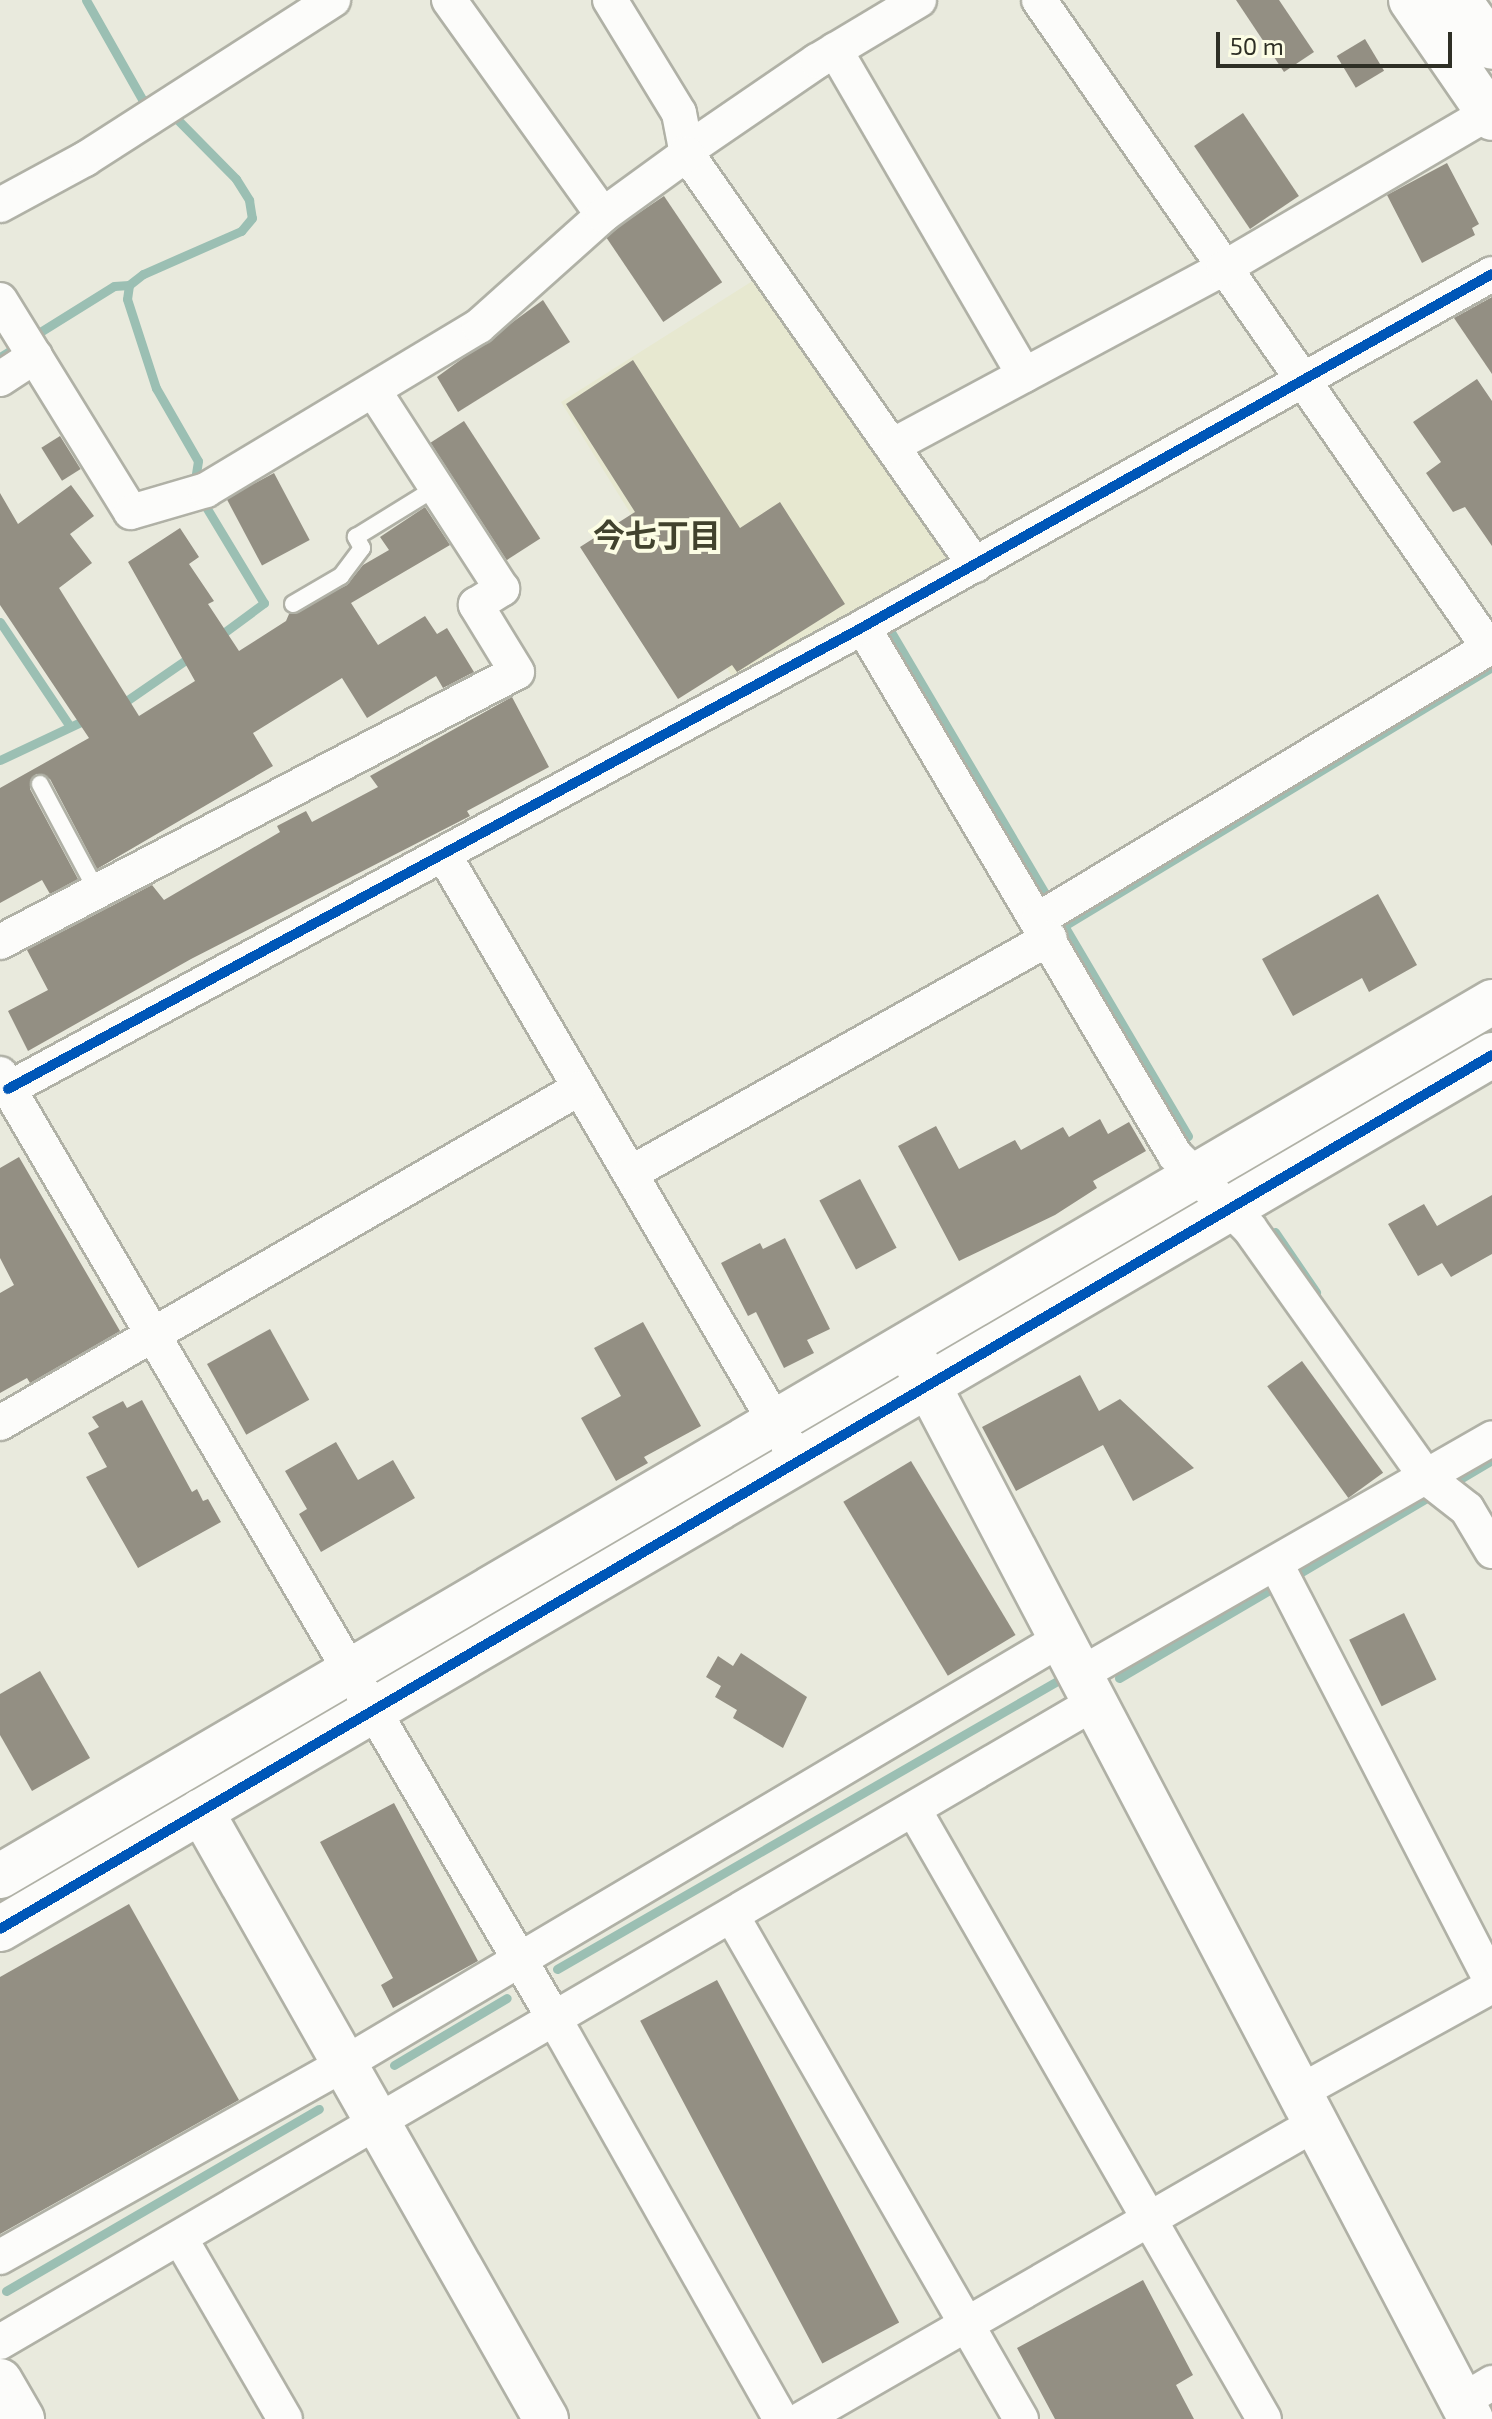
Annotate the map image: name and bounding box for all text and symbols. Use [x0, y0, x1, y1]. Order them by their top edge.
scale bar [1220, 16, 1456, 66]
text: 50 m [1230, 31, 1284, 60]
district label: 今七丁目 [593, 515, 721, 553]

